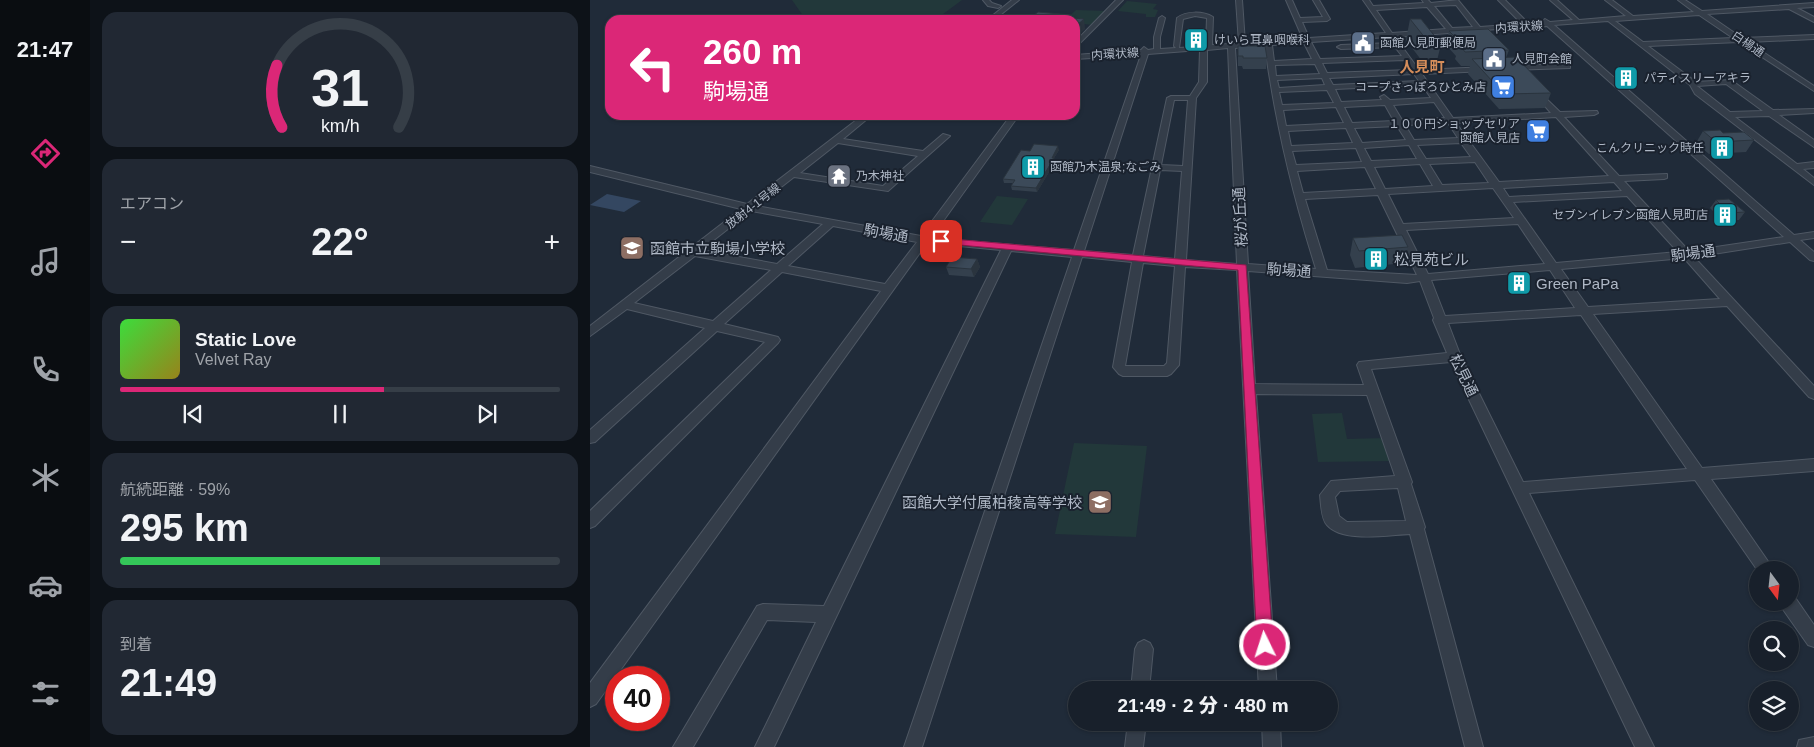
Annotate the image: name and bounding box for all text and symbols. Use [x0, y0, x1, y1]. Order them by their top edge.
street label: 内環状線 [1495, 18, 1543, 36]
building icon: けいら耳鼻咽喉科 [1183, 27, 1209, 53]
street label: 白楊通 [1729, 28, 1767, 60]
public building icon: 函館人見町郵便局 [1350, 30, 1376, 56]
text: 260 m [703, 32, 802, 71]
place label: けいら耳鼻咽喉科 [1214, 33, 1310, 47]
icon: left [620, 35, 685, 100]
place label: 函館人見町郵便局 [1380, 36, 1476, 50]
text: 21:47 [17, 37, 73, 62]
street label: 内環状線 [1091, 45, 1139, 63]
public building icon: 人見町会館 [1481, 46, 1507, 72]
place label: 人見町会館 [1512, 52, 1572, 66]
district label: 人見町 [1399, 58, 1445, 75]
text: 31 [311, 59, 369, 117]
building icon: パティスリーアキラ [1613, 65, 1639, 91]
place label: パティスリーアキラ [1644, 71, 1751, 85]
supermarket icon: コープさっぽろひとみ店 [1490, 74, 1516, 100]
text: 駒場通 [703, 79, 769, 104]
place label: コープさっぽろひとみ店 [1355, 80, 1486, 94]
text: km/h [321, 116, 359, 136]
place label: １００円ショップセリア 函館人見店 [1388, 117, 1520, 145]
supermarket icon: １００円ショップセリア 函館人見店 [1525, 118, 1551, 144]
building icon: こんクリニック時任 [1709, 135, 1735, 161]
icon: directions [28, 136, 63, 171]
place label: こんクリニック時任 [1596, 141, 1704, 155]
building icon: 函館乃木温泉;なごみ [1020, 154, 1046, 180]
place label: 函館乃木温泉;なごみ [1050, 160, 1161, 174]
temple icon: 乃木神社 [826, 163, 852, 189]
place label: 乃木神社 [856, 169, 904, 183]
street label: 放射4-1号線 [723, 180, 783, 232]
street label: 桜が丘通 [1230, 187, 1250, 247]
text: エアコン [120, 195, 184, 212]
building icon: セブンイレブン函館人見町店 [1712, 202, 1738, 228]
place label: セブンイレブン函館人見町店 [1552, 208, 1708, 222]
pin [920, 220, 962, 262]
text: 22° [311, 221, 369, 263]
street label: 駒場通 [862, 221, 910, 245]
text: − [120, 226, 136, 257]
text: + [544, 226, 560, 257]
icon: arrive [927, 227, 955, 255]
school or university icon: 函館市立駒場小学校 [619, 235, 645, 261]
place label: 函館市立駒場小学校 [650, 240, 785, 257]
street label: 駒場通 [1670, 241, 1716, 265]
icon: music [28, 244, 63, 279]
building icon: 松見苑ビル [1363, 246, 1389, 272]
place label: 松見苑ビル [1394, 251, 1469, 268]
street label: 駒場通 [1266, 260, 1312, 280]
building icon: Green PaPa [1506, 270, 1532, 296]
place label: Green PaPa [1536, 275, 1619, 292]
text: Static Love [195, 329, 296, 350]
text: Velvet Ray [195, 351, 271, 368]
street label: 松見通 [1446, 351, 1482, 399]
icon: phone [28, 352, 63, 387]
icon: previous [179, 400, 207, 428]
icon: pause [326, 400, 354, 428]
icon: next [473, 400, 501, 428]
icon: climate [28, 460, 63, 495]
text: 航続距離 · 59% [120, 481, 230, 498]
school or university icon: 函館大学付属柏稜高等学校 [1087, 489, 1113, 515]
place label: 函館大学付属柏稜高等学校 [902, 494, 1082, 511]
text: 295 km [120, 507, 249, 549]
north arrow [1749, 561, 1799, 611]
map controls [1749, 561, 1799, 731]
icon: car [28, 568, 63, 603]
position arrow [1238, 618, 1290, 670]
button: search [1749, 621, 1799, 671]
text: 到着 [120, 636, 152, 653]
text: 21:49 [120, 662, 217, 704]
speed limit sign: 40 [605, 666, 670, 731]
icon: filters [28, 676, 63, 711]
button: layers [1749, 681, 1799, 731]
text: 21:49 · 2 分 · 480 m [1117, 695, 1289, 716]

